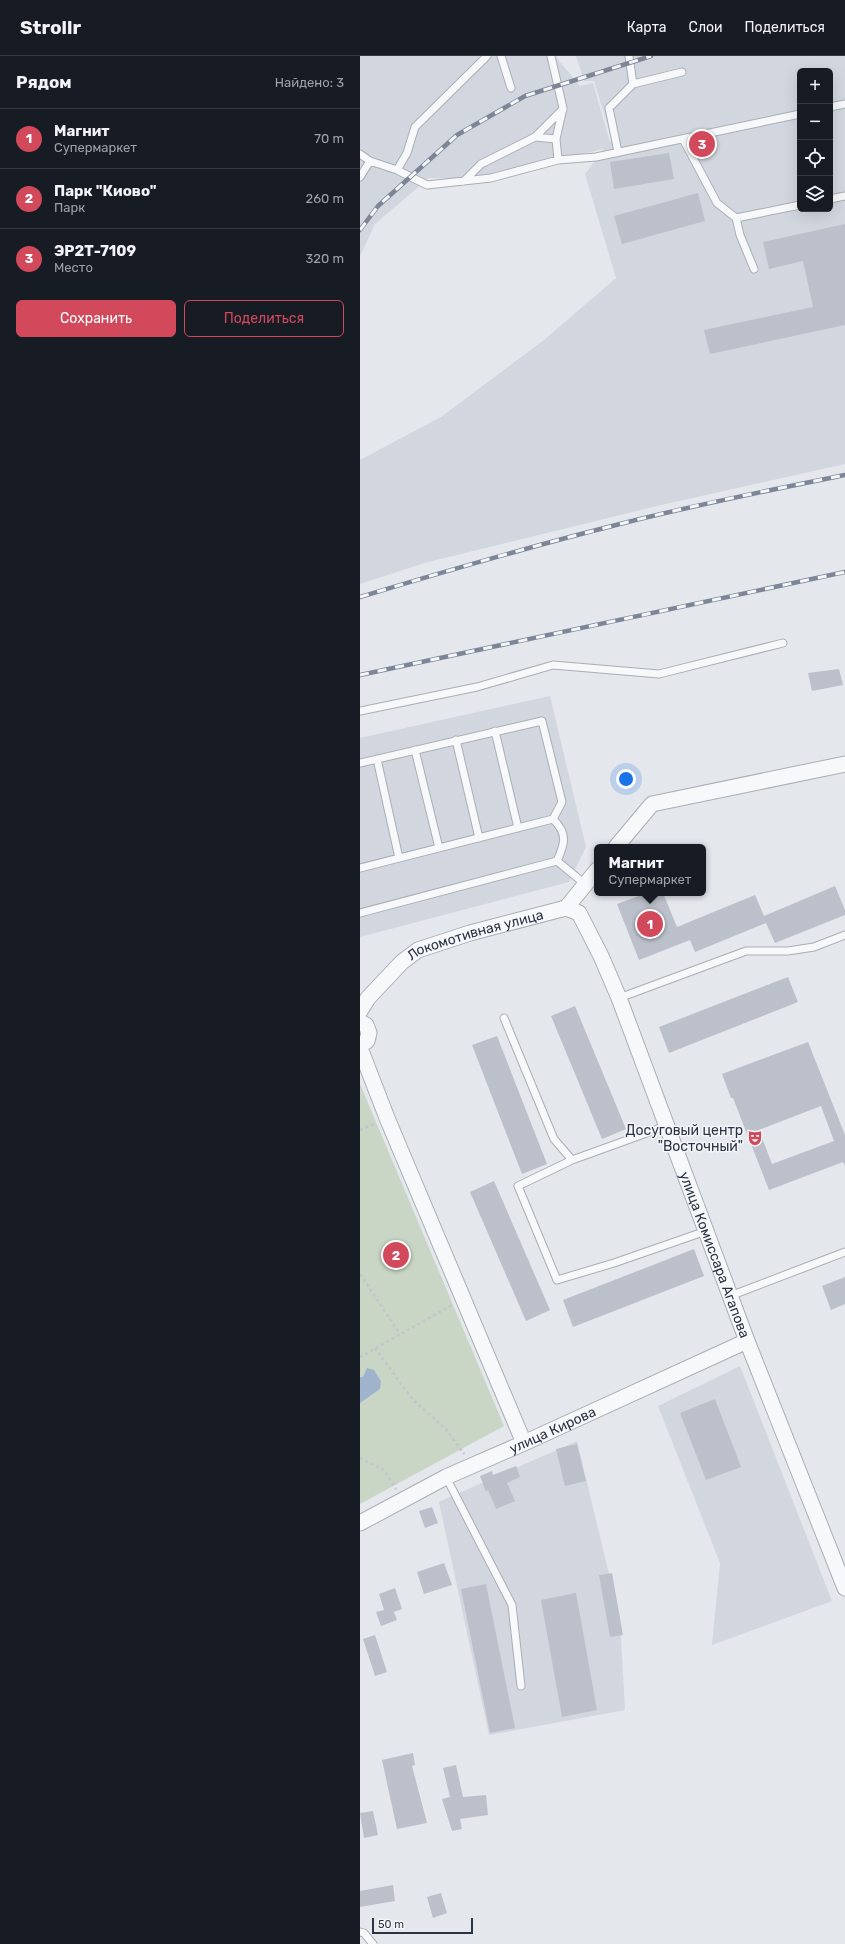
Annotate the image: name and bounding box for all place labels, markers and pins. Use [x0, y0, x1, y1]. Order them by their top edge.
pin: 3 [689, 129, 715, 159]
pin: 1 [637, 909, 663, 939]
place label: Досуговый центр "Восточный" [626, 1122, 743, 1155]
theatre icon: Досуговый центр "Восточный" [746, 1129, 764, 1147]
pin: 2 [383, 1240, 409, 1270]

